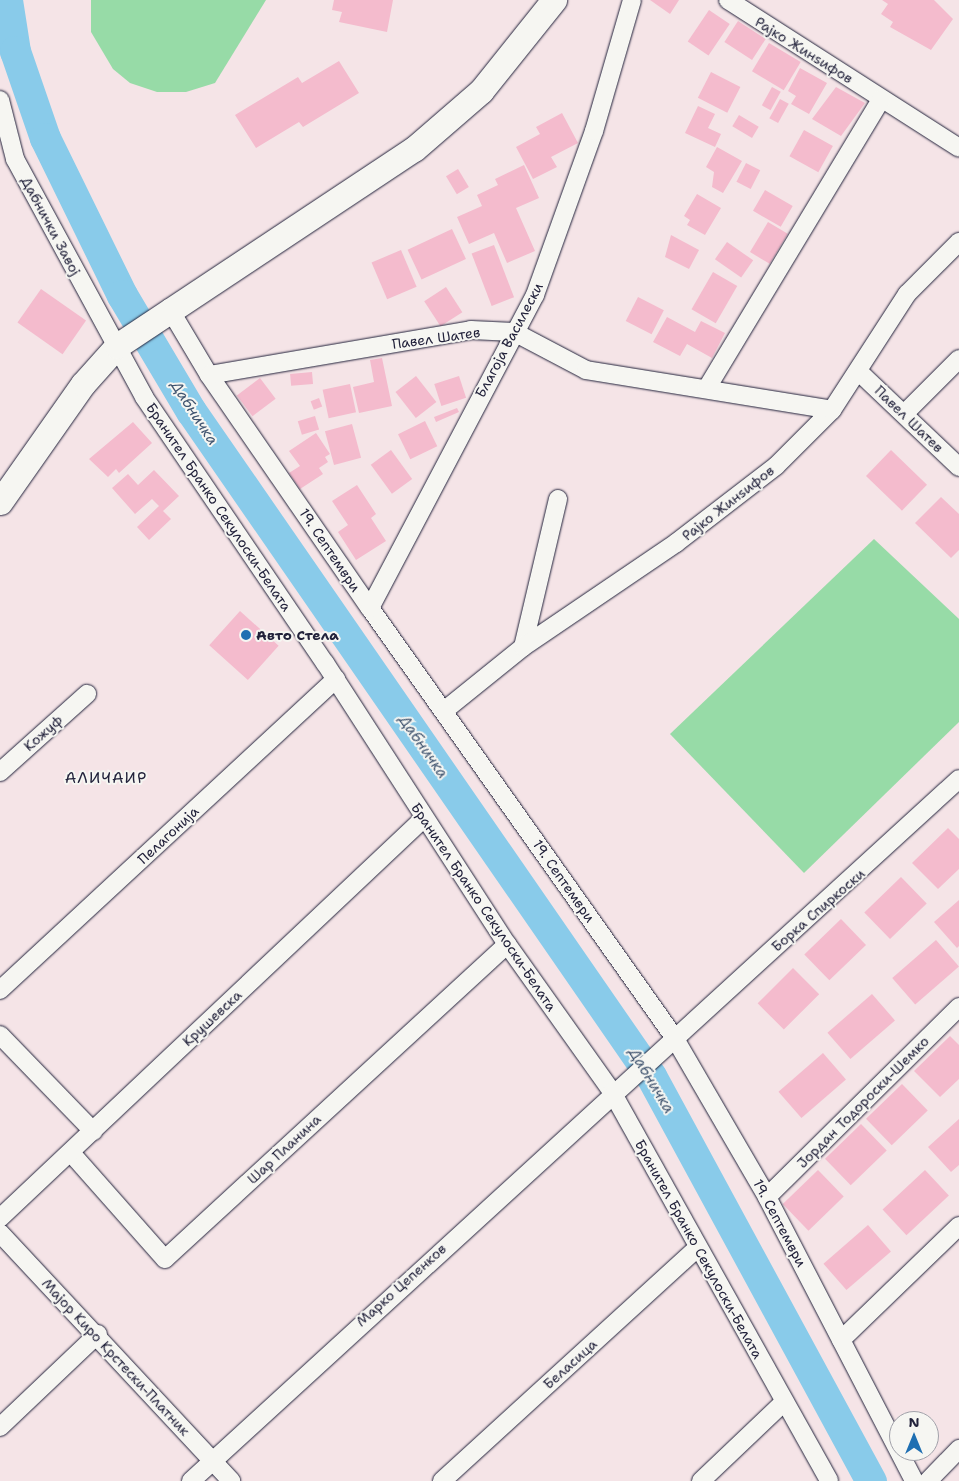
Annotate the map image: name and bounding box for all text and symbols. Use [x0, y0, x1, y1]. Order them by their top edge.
street label: Рајко Жинѕифов [752, 13, 856, 87]
street label: Дабнички Завој [18, 174, 84, 278]
street label: Благоја Василески [472, 280, 546, 400]
street label: Павел Шатев [391, 323, 481, 353]
water label: Дабничка [167, 377, 221, 449]
street label: Павел Шатев [871, 382, 947, 456]
street label: Бранител Бранко Секулоски-Белата [143, 400, 295, 614]
street label: Рајко Жинѕифов [679, 462, 777, 544]
street label: 19. Септември [296, 505, 364, 595]
place label: Авто Стела [256, 627, 339, 643]
marker: Авто Стела [240, 629, 252, 641]
street label: Кожуф [20, 711, 66, 755]
water label: Дабничка [395, 712, 451, 782]
district label: АЛИЧАИР [64, 768, 148, 788]
street label: Бранител Бранко Секулоски-Белата [408, 800, 560, 1014]
street label: Пелагонија [134, 803, 202, 867]
street label: 19. Септември [529, 836, 599, 926]
street label: Борка Спиркоски [768, 865, 868, 955]
street label: Крушевска [179, 986, 245, 1050]
street label: Јордан Тодороски-Шемко [794, 1033, 932, 1171]
water label: Дабничка [624, 1045, 678, 1117]
street label: Шар Планина [244, 1111, 324, 1187]
street label: Бранител Бранко Секулоски-Белата [632, 1137, 766, 1361]
street label: 19. Септември [750, 1176, 810, 1270]
street label: Марко Цепенков [353, 1240, 449, 1330]
street label: Мајор Киро Крстески-Платник [39, 1275, 193, 1439]
street label: Беласица [540, 1335, 600, 1393]
north arrow [889, 1411, 939, 1461]
text: N [908, 1413, 920, 1431]

